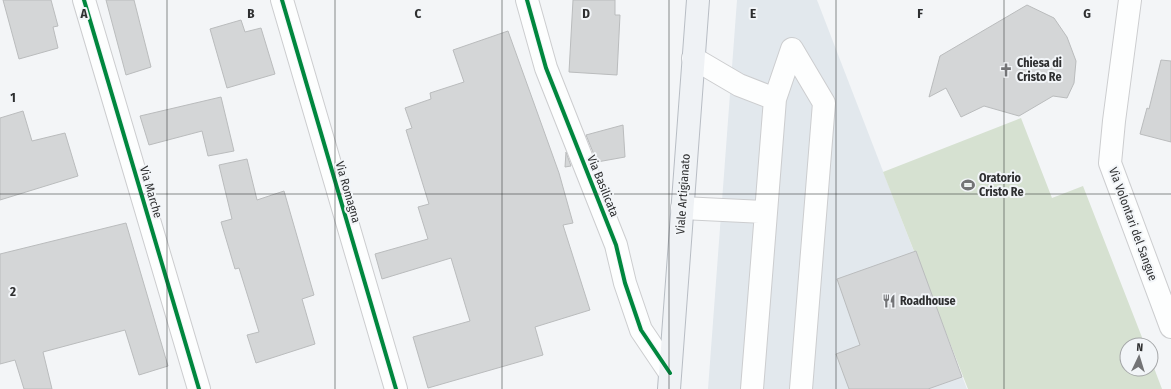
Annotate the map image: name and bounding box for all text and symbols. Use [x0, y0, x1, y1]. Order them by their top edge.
text: A [79, 6, 88, 21]
text: B [247, 6, 255, 21]
text: C [415, 6, 422, 21]
text: D [582, 6, 590, 21]
text: E [750, 6, 756, 21]
text: F [917, 6, 923, 21]
text: G [1083, 6, 1091, 21]
place label: Chiesa di Cristo Re [1017, 56, 1062, 84]
church icon: Chiesa di Cristo Re [998, 62, 1014, 78]
text: 1 [10, 90, 16, 105]
street label: Via Basilicata [584, 153, 622, 219]
street label: Viale Artigianato [673, 153, 693, 235]
street label: Via Romagna [333, 160, 363, 224]
street label: Via Marche [137, 164, 165, 220]
street label: Via Volontari del Sangue [1106, 165, 1160, 283]
place label: Oratorio Cristo Re [979, 171, 1023, 199]
sports icon: Oratorio Cristo Re [960, 177, 976, 193]
text: 2 [9, 284, 16, 299]
restaurant icon: Roadhouse [881, 293, 897, 309]
place label: Roadhouse [900, 294, 956, 308]
north arrow [1119, 337, 1159, 377]
text: N [1136, 341, 1143, 354]

